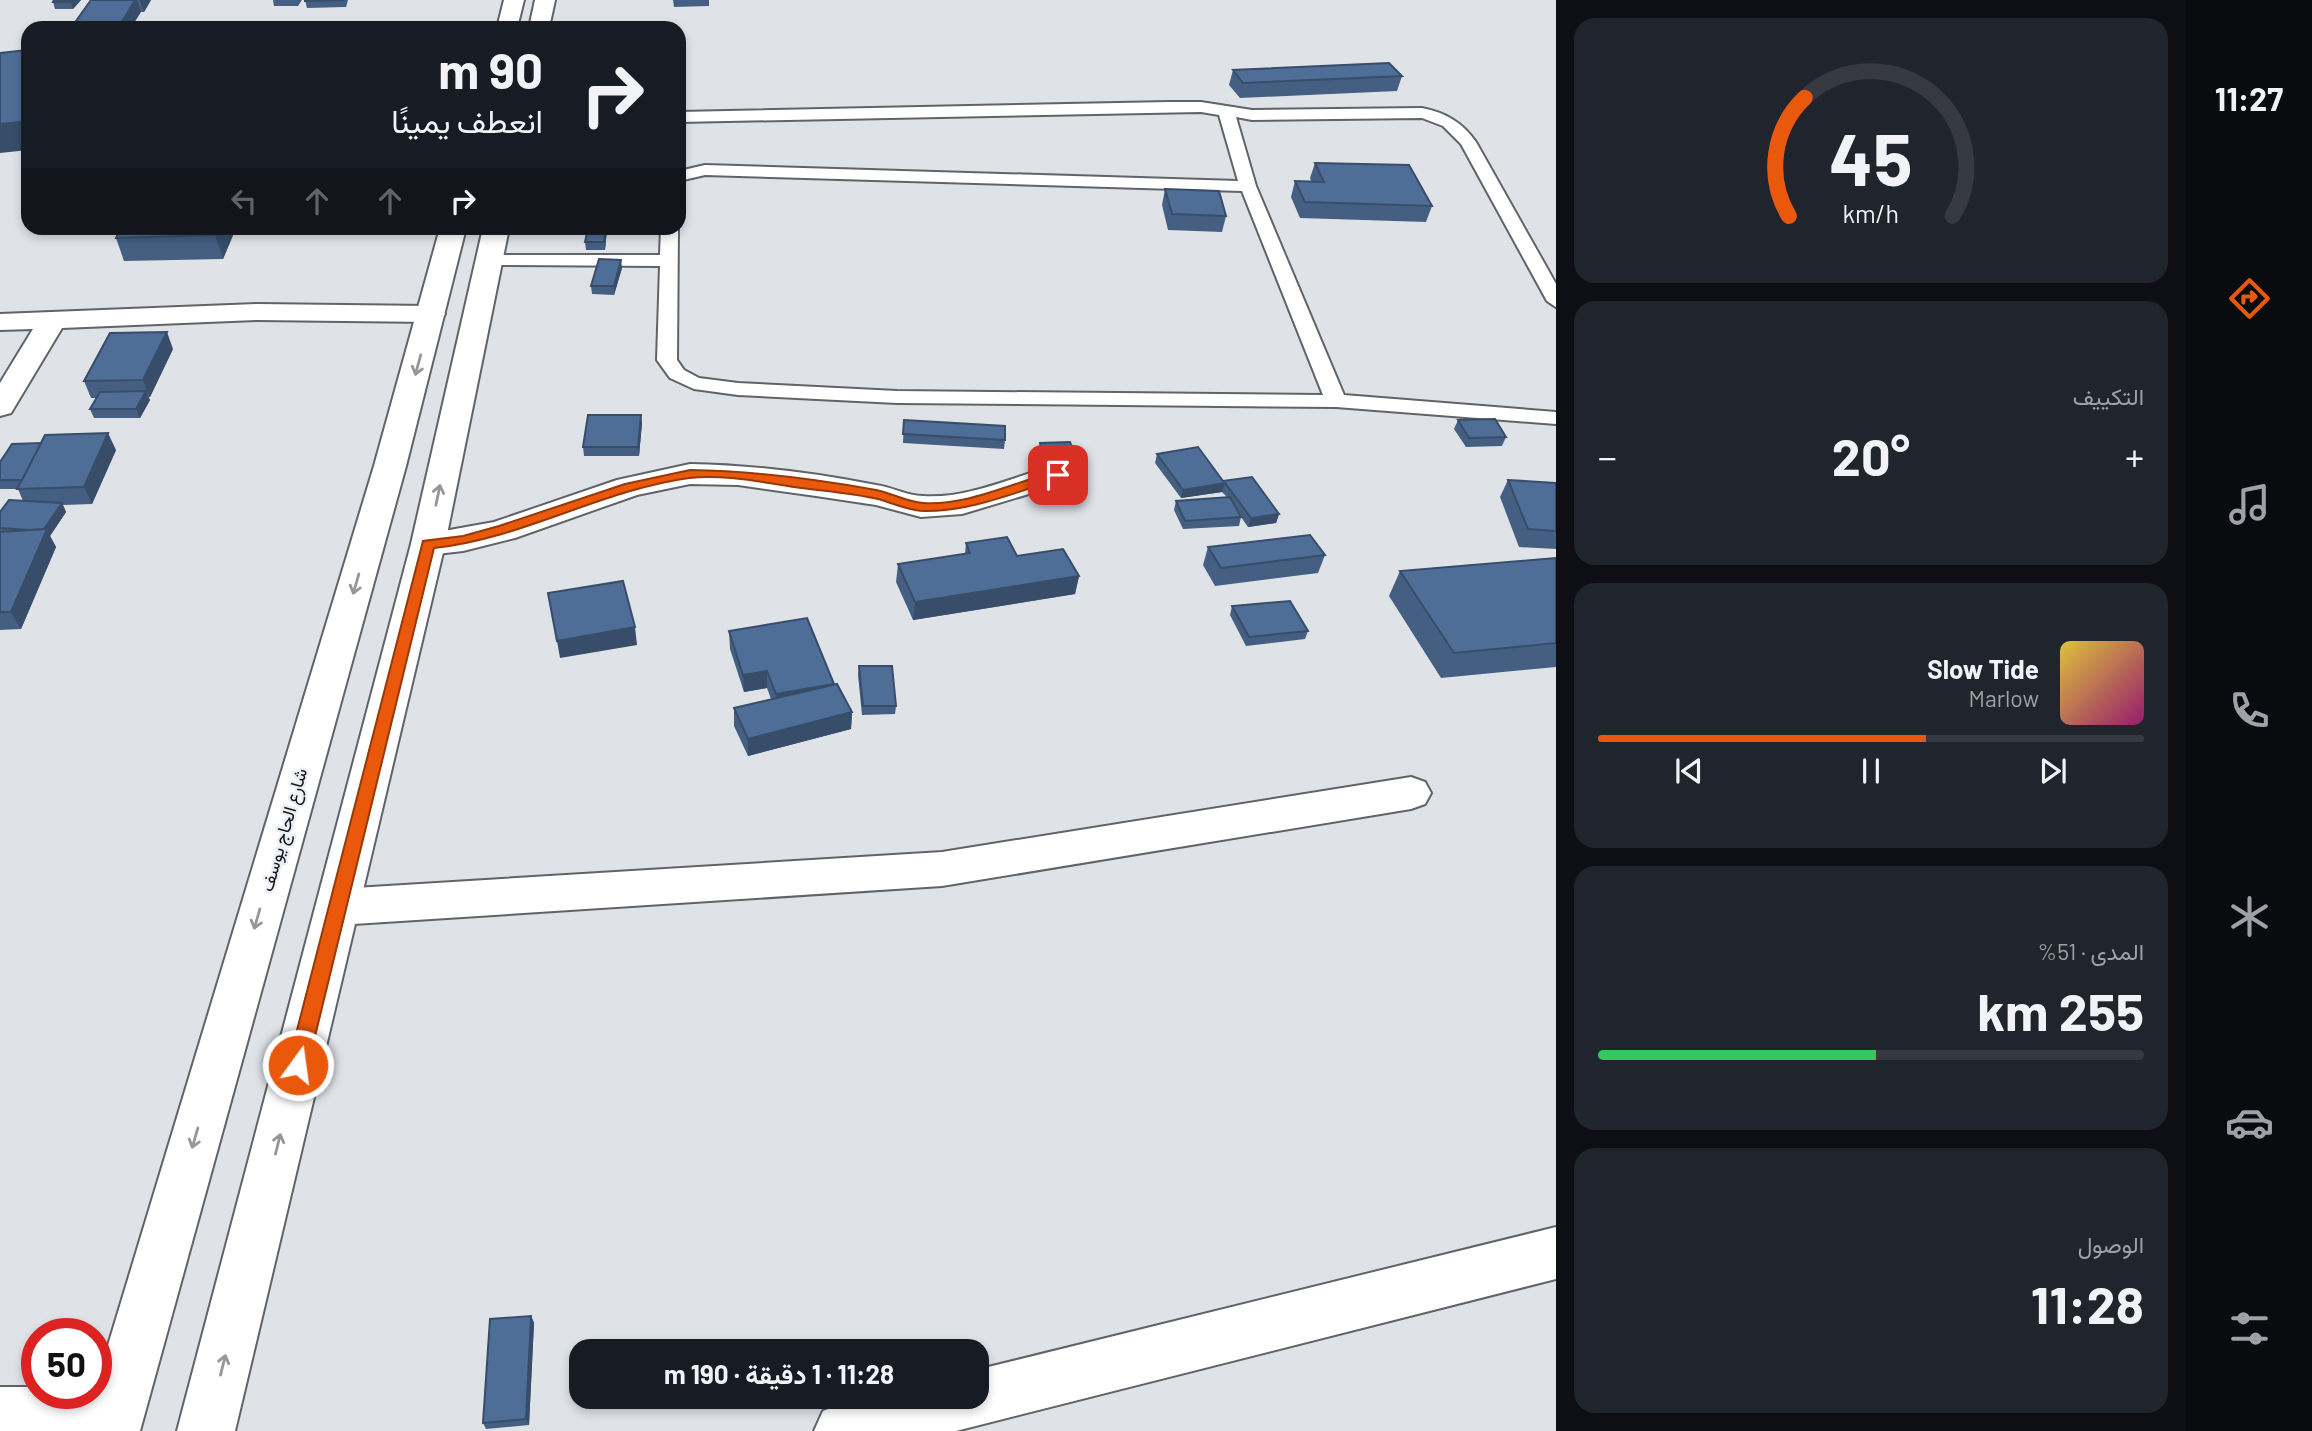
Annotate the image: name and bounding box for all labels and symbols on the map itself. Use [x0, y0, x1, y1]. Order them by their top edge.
one-way arrow [410, 353, 423, 375]
pin [1028, 445, 1088, 505]
one-way arrow [432, 484, 445, 507]
one-way arrow [348, 572, 361, 594]
street label: شارع الحاج يوسف [255, 766, 313, 894]
one-way arrow [250, 908, 263, 930]
position arrow [261, 1028, 335, 1102]
one-way arrow [188, 1126, 201, 1149]
one-way arrow [272, 1133, 285, 1156]
speed limit sign: 50 [21, 1318, 112, 1409]
one-way arrow [217, 1354, 230, 1377]

